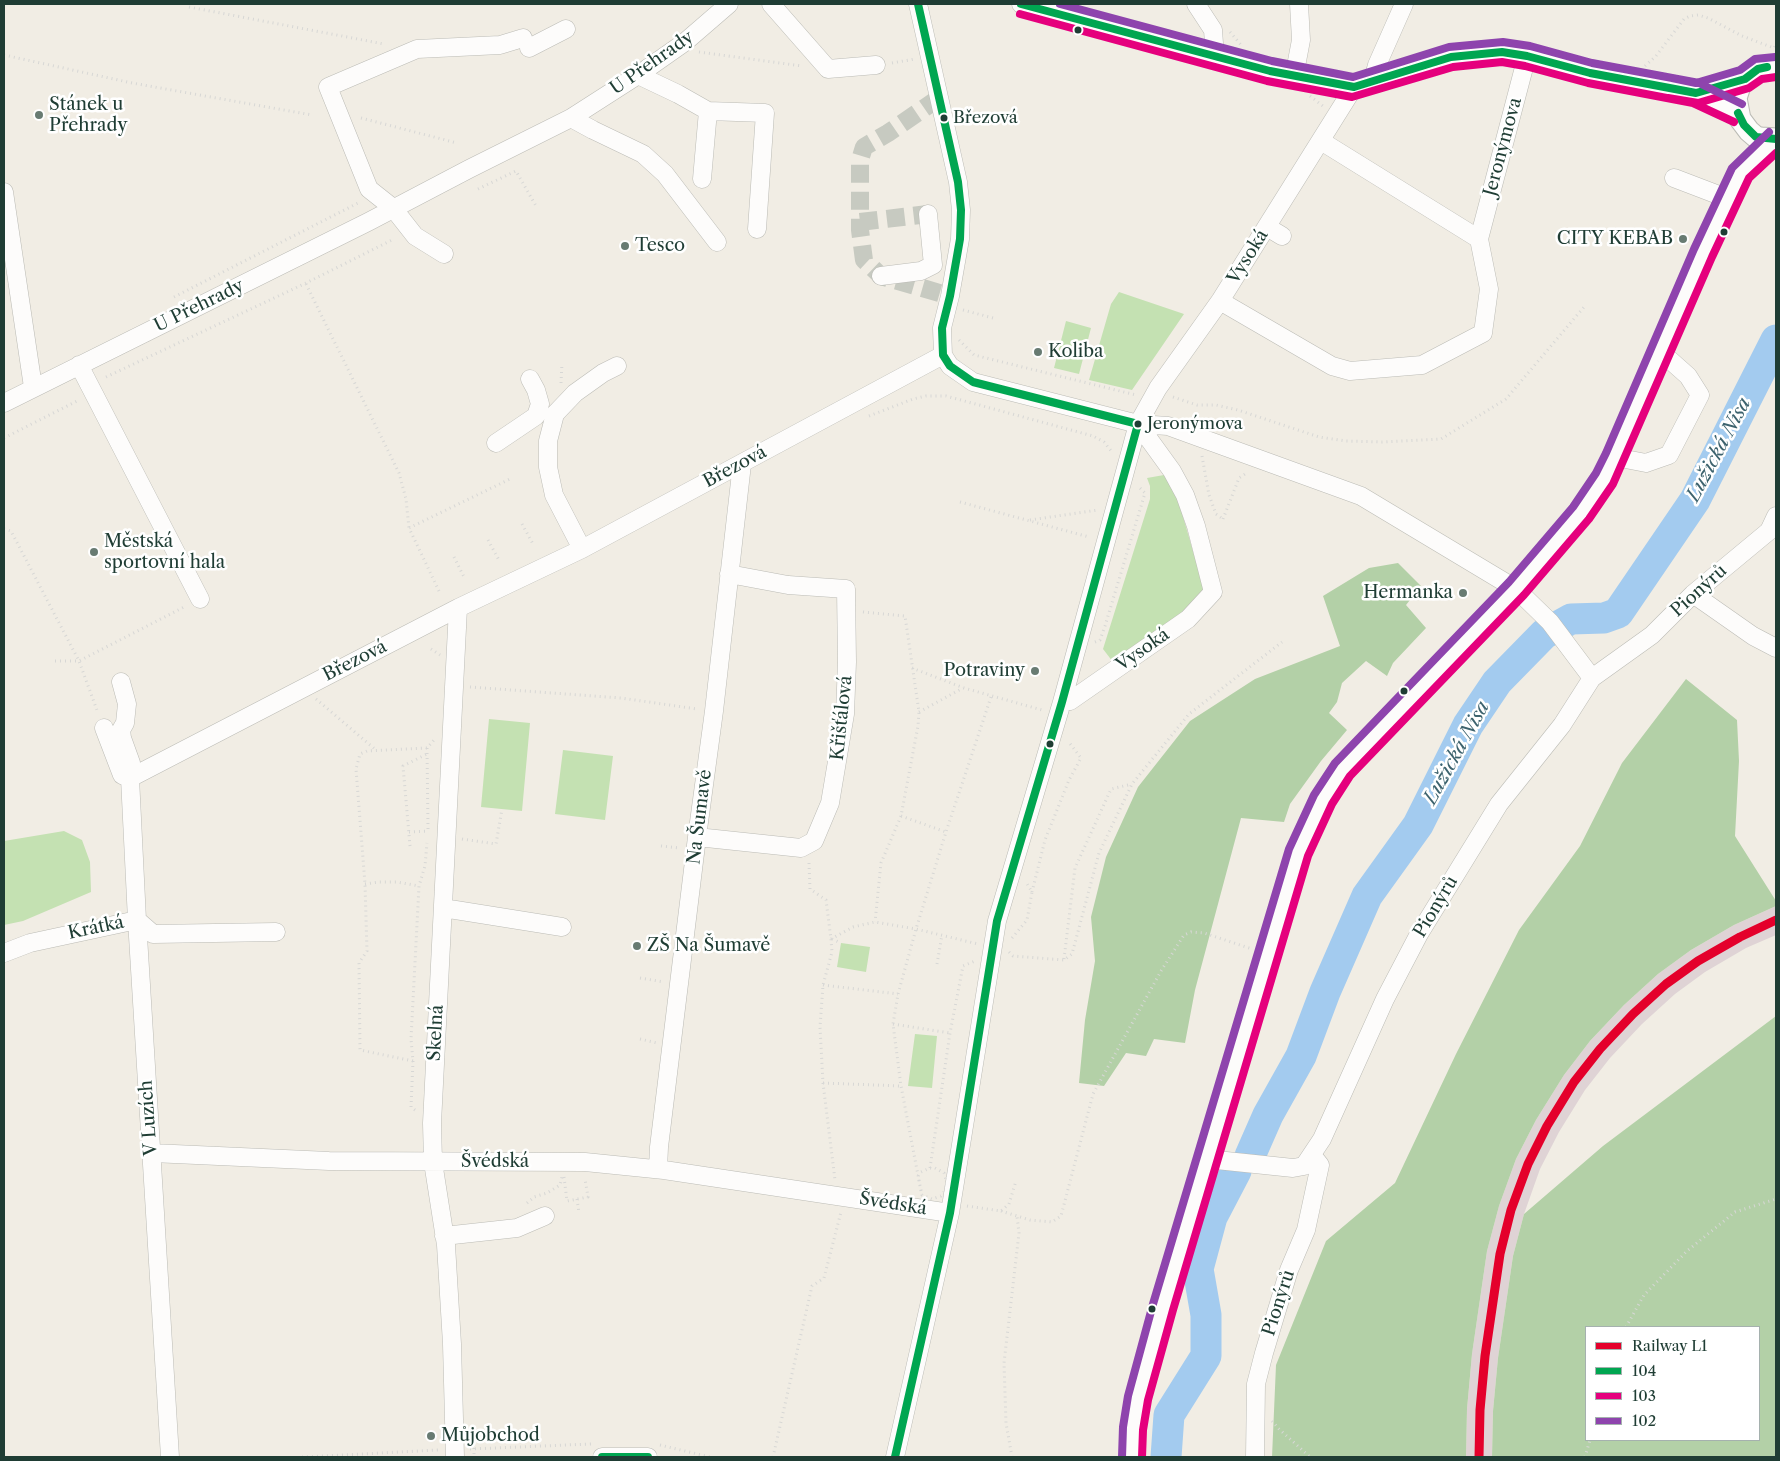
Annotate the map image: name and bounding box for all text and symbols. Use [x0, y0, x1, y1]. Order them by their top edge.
unlabelled marker [1073, 25, 1083, 35]
street label: U Přehrady [606, 26, 698, 100]
place label: Stánek u Přehrady [49, 94, 127, 136]
street label: Jeronýmova [1479, 95, 1527, 199]
place label: Březová [953, 108, 1018, 128]
marker: Stánek u Přehrady [33, 109, 45, 121]
marker: Březová [939, 113, 949, 123]
street label: Vysoká [1223, 226, 1273, 288]
unlabelled marker [1719, 227, 1729, 237]
place label: CITY KEBAB [1557, 228, 1673, 250]
marker: CITY KEBAB [1677, 233, 1689, 245]
place label: Tesco [635, 235, 685, 257]
marker: Tesco [619, 240, 631, 252]
street label: U Přehrady [151, 275, 247, 337]
place label: Koliba [1048, 341, 1104, 363]
marker: Koliba [1032, 346, 1044, 358]
water label: Lužická Nisa [1682, 394, 1756, 506]
place label: Jeronýmova [1147, 414, 1243, 434]
marker: Jeronýmova [1133, 419, 1143, 429]
street label: Březová [700, 441, 770, 493]
place label: Městská sportovní hala [104, 531, 225, 574]
marker: Městská sportovní hala [88, 546, 100, 558]
street label: Pionýrů [1667, 560, 1731, 622]
place label: Hermanka [1363, 582, 1453, 604]
marker: Hermanka [1457, 587, 1469, 599]
street label: Vysoká [1112, 624, 1174, 676]
street label: Březová [320, 636, 390, 686]
place label: Potraviny [944, 660, 1025, 682]
marker: Potraviny [1029, 665, 1041, 677]
street label: Křišťálová [827, 674, 857, 762]
unlabelled marker [1399, 686, 1409, 696]
water label: Lužická Nisa [1419, 697, 1495, 809]
unlabelled marker [1045, 739, 1055, 749]
street label: Na Šumavě [683, 768, 717, 866]
street label: Pionýrů [1409, 872, 1463, 942]
street label: Krátká [66, 912, 126, 944]
place label: ZŠ Na Šumavě [647, 935, 770, 957]
marker: ZŠ Na Šumavě [631, 940, 643, 952]
street label: Skelná [424, 1004, 448, 1062]
street label: V Luzích [136, 1079, 162, 1157]
street label: Švédská [461, 1151, 529, 1173]
street label: Švédská [858, 1188, 928, 1220]
street label: Pionýrů [1258, 1267, 1300, 1339]
unlabelled marker [1147, 1304, 1157, 1314]
legend [1585, 1326, 1760, 1441]
text: Railway L1 [1632, 1336, 1707, 1355]
text: 104 [1632, 1361, 1656, 1380]
text: 103 [1632, 1386, 1656, 1405]
text: 102 [1632, 1411, 1656, 1430]
place label: Můjobchod [441, 1425, 540, 1447]
marker: Můjobchod [425, 1430, 437, 1442]

